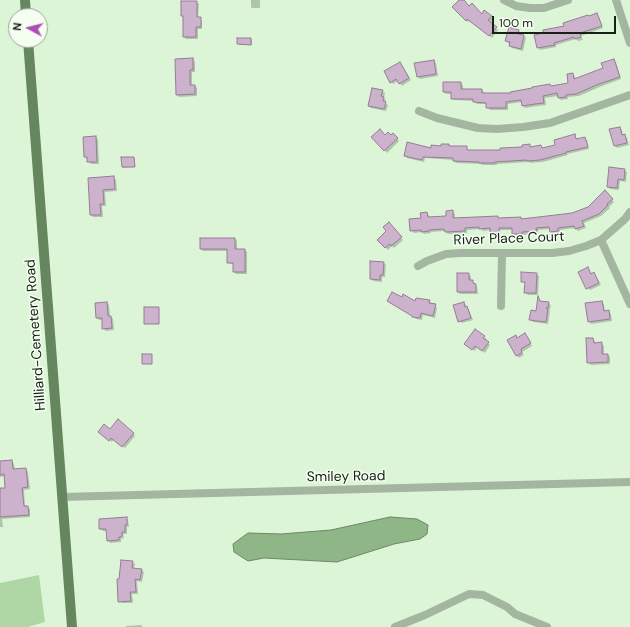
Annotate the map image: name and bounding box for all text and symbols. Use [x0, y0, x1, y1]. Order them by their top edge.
north arrow [8, 8, 48, 48]
scale bar [494, 8, 618, 34]
text: 100 m [499, 15, 533, 31]
text: N [10, 22, 25, 31]
street label: River Place Court [453, 229, 565, 249]
street label: Hilliard-Cemetery Road [22, 259, 50, 411]
street label: Smiley Road [306, 468, 386, 486]

